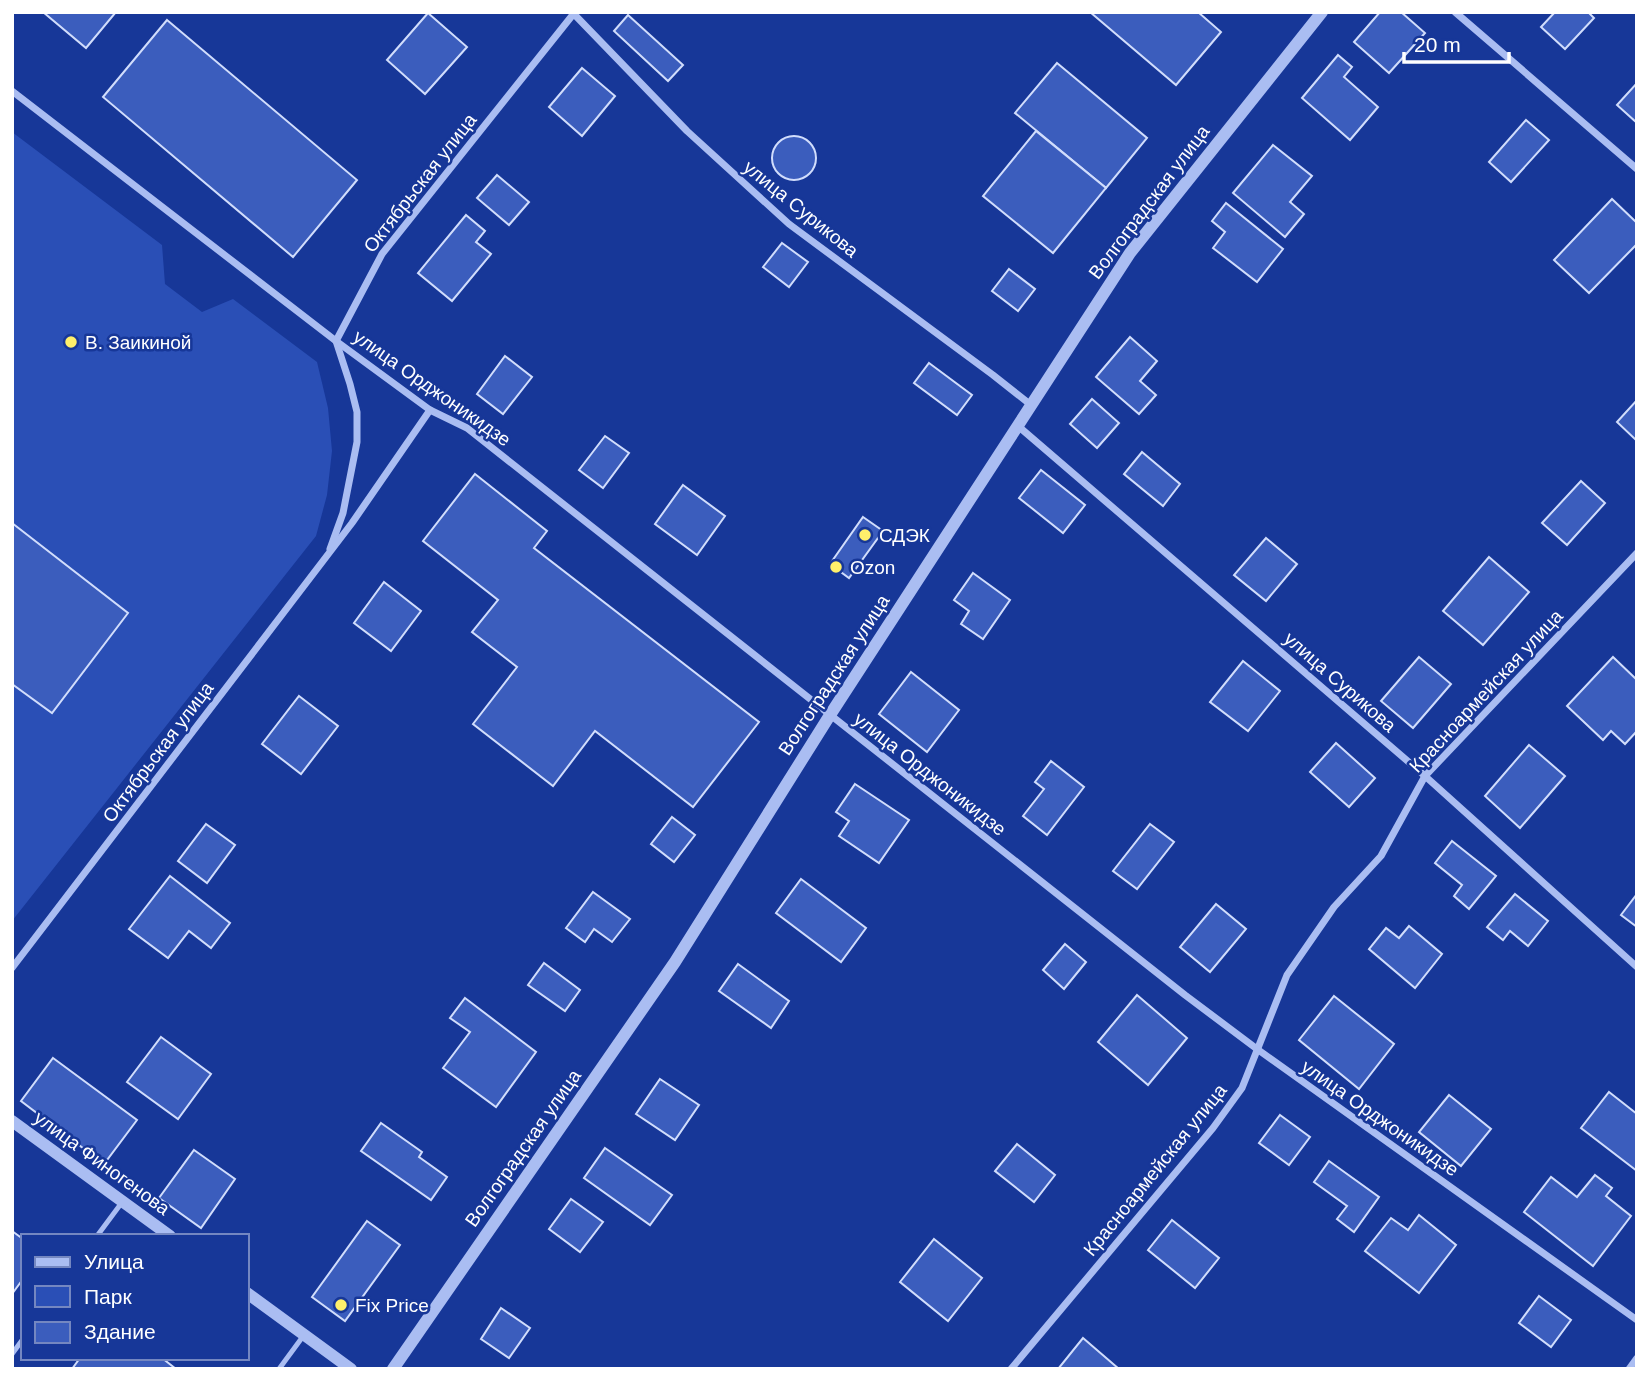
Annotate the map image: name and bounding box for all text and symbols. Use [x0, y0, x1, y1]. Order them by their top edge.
scale bar [1404, 21, 1509, 65]
text: 20 m [1414, 33, 1461, 56]
street label: Октябрьская улица [359, 109, 481, 257]
street label: Волгоградская улица [1084, 121, 1214, 283]
street label: улица Сурикова [740, 156, 863, 262]
street label: улица Орджоникидзе [349, 326, 515, 450]
place label: В. Заикиной [85, 332, 192, 353]
marker: В. Заикиной [63, 334, 79, 350]
place label: СДЭК [879, 525, 930, 546]
marker: СДЭК [857, 527, 873, 543]
place label: Ozon [850, 557, 895, 578]
marker: Ozon [828, 559, 844, 575]
street label: Волгоградская улица [774, 591, 894, 759]
street label: Красноармейская улица [1405, 605, 1567, 777]
street label: улица Сурикова [1280, 628, 1401, 737]
street label: Октябрьская улица [98, 677, 218, 826]
street label: улица Орджоникидзе [850, 708, 1010, 840]
street label: улица Орджоникидзе [1297, 1056, 1463, 1180]
street label: Волгоградская улица [461, 1065, 585, 1231]
street label: Красноармейская улица [1079, 1080, 1231, 1260]
street label: улица Финогенова [30, 1107, 174, 1219]
legend [21, 1234, 248, 1360]
text: Улица [84, 1250, 144, 1273]
text: Парк [84, 1285, 132, 1308]
place label: Fix Price [355, 1295, 429, 1316]
marker: Fix Price [333, 1297, 349, 1313]
text: Здание [84, 1320, 156, 1343]

